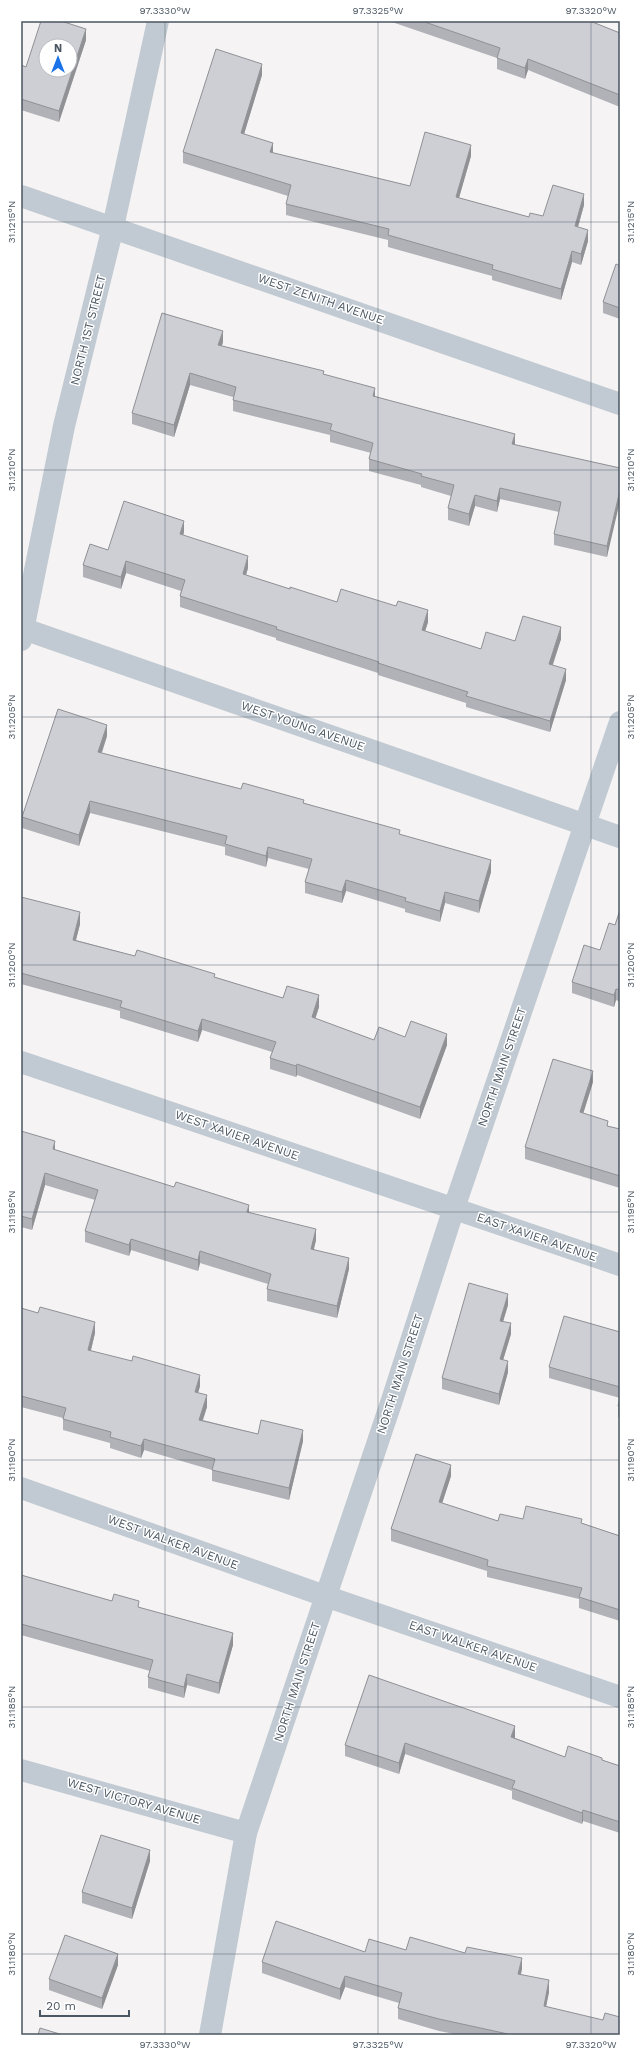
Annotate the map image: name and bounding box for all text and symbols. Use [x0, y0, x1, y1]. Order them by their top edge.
text: 97.3330°W [139, 5, 191, 16]
text: 97.3325°W [353, 5, 404, 16]
text: 97.3320°W [565, 5, 617, 16]
north arrow [38, 38, 78, 78]
text: N [54, 42, 62, 55]
text: 31.1215°N [6, 201, 17, 243]
text: 31.1215°N [625, 201, 636, 243]
street label: WEST ZENITH AVENUE [256, 271, 386, 327]
street label: NORTH 1ST STREET [67, 273, 109, 387]
text: 31.1210°N [6, 449, 17, 492]
text: 31.1210°N [625, 449, 636, 492]
text: 31.1205°N [6, 695, 17, 739]
text: 31.1205°N [625, 695, 636, 739]
street label: WEST YOUNG AVENUE [239, 698, 367, 754]
text: 31.1200°N [6, 942, 17, 988]
text: 31.1200°N [625, 942, 636, 988]
street label: NORTH MAIN STREET [475, 1005, 529, 1129]
street label: WEST XAVIER AVENUE [173, 1107, 301, 1163]
text: 31.1195°N [6, 1191, 17, 1233]
text: 31.1195°N [625, 1191, 636, 1233]
street label: EAST XAVIER AVENUE [475, 1210, 599, 1264]
street label: NORTH MAIN STREET [374, 1312, 426, 1436]
text: 31.1190°N [6, 1438, 17, 1482]
text: 31.1190°N [625, 1438, 636, 1482]
street label: WEST WALKER AVENUE [106, 1512, 241, 1572]
street label: EAST WALKER AVENUE [407, 1618, 539, 1675]
street label: NORTH MAIN STREET [271, 1620, 323, 1744]
text: 31.1185°N [6, 1686, 17, 1728]
text: 31.1185°N [625, 1686, 636, 1728]
street label: WEST VICTORY AVENUE [66, 1775, 203, 1827]
text: 31.1180°N [6, 1932, 17, 1976]
text: 31.1180°N [625, 1932, 636, 1976]
scale bar [40, 1992, 129, 2018]
text: 20 m [46, 1999, 76, 2013]
text: 97.3330°W [139, 2039, 191, 2050]
text: 97.3325°W [353, 2039, 404, 2050]
text: 97.3320°W [565, 2039, 617, 2050]

